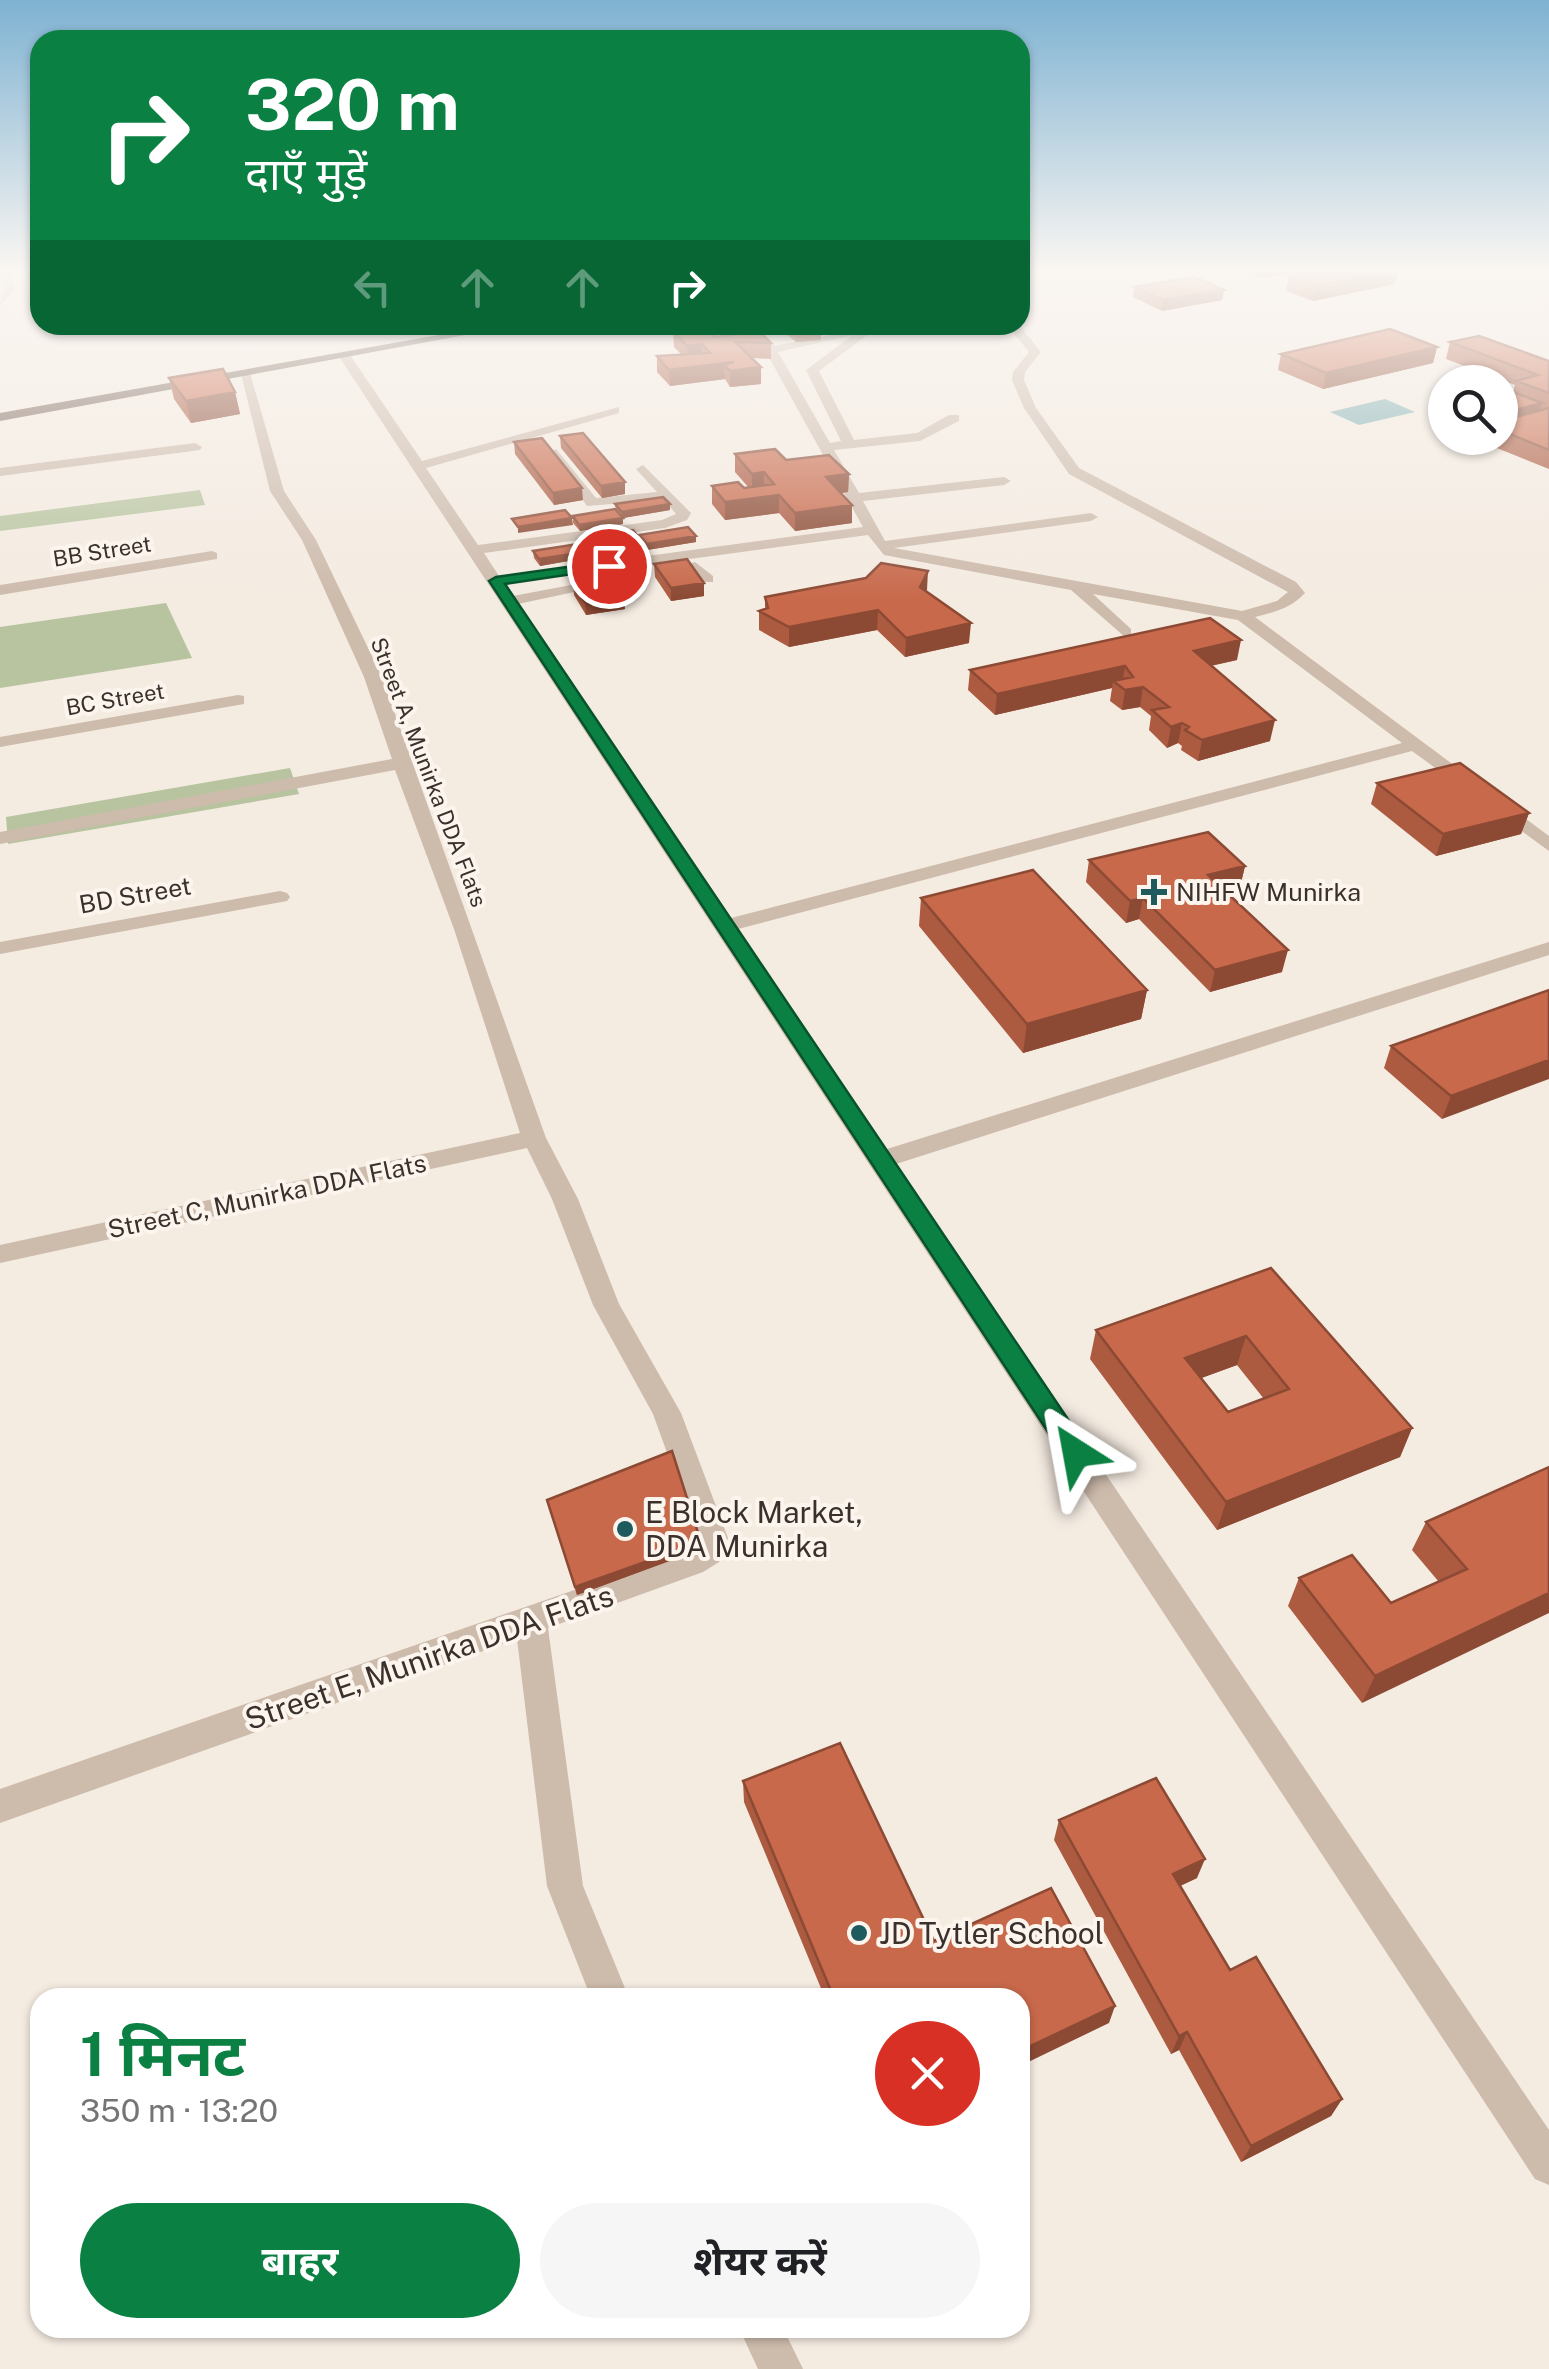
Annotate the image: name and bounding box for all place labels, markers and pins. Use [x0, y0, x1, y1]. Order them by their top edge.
pin [567, 524, 652, 609]
place label: NIHFW Munirka [1176, 877, 1361, 907]
marker: NIHFW Munirka [1141, 879, 1167, 905]
place label: E Block Market, DDA Munirka [645, 1494, 863, 1564]
marker: E Block Market, DDA Munirka [614, 1518, 636, 1540]
place label: JD Tytler School [879, 1915, 1104, 1951]
marker: JD Tytler School [848, 1922, 870, 1944]

